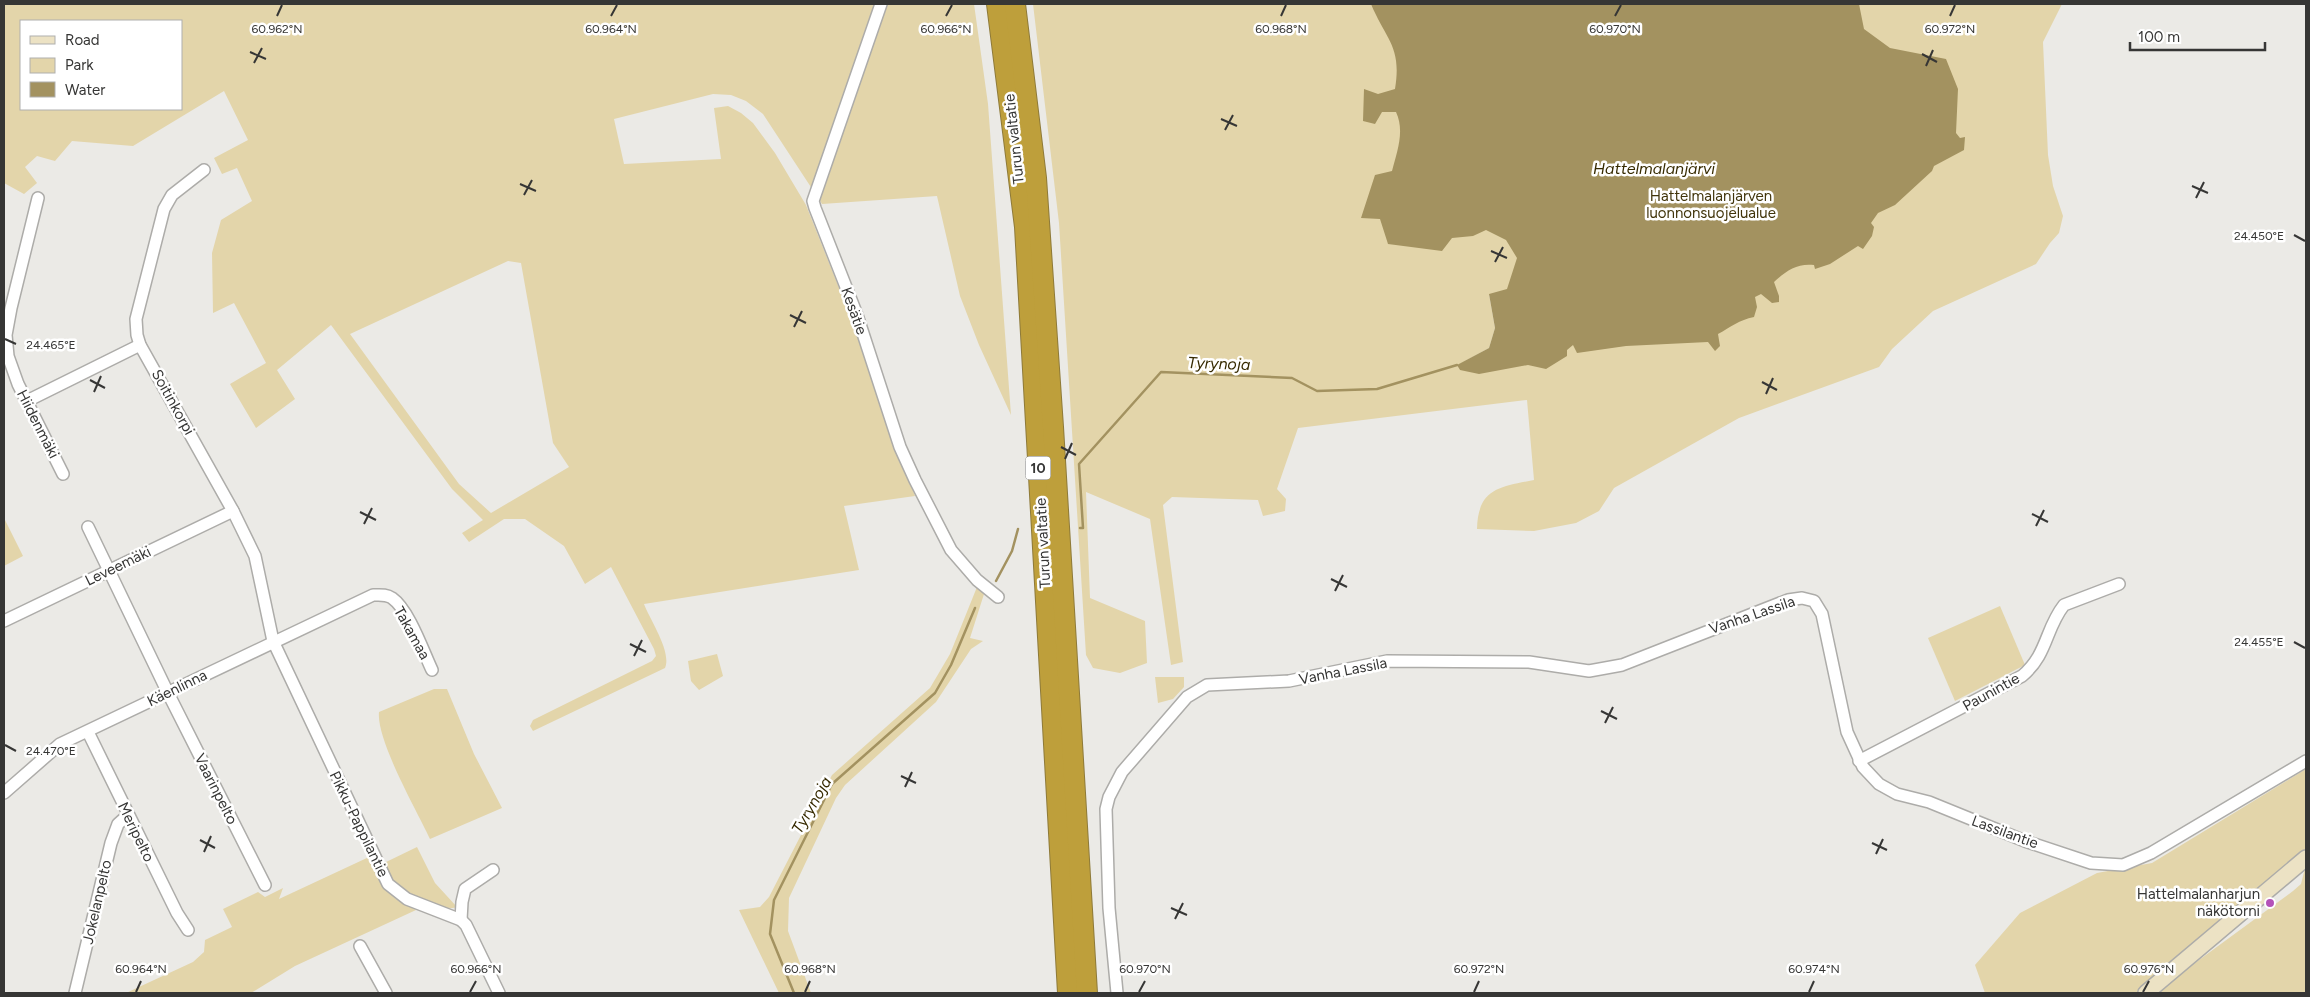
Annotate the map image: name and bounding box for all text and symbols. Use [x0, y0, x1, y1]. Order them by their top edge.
legend [20, 20, 182, 110]
scale bar [2130, 20, 2265, 52]
text: 60.962°N [252, 22, 303, 36]
text: 60.964°N [585, 22, 637, 36]
text: 60.966°N [920, 22, 972, 36]
text: 60.968°N [1255, 22, 1307, 36]
text: 60.970°N [1589, 22, 1641, 36]
text: 60.972°N [1925, 22, 1975, 36]
text: 100 m [2138, 28, 2180, 46]
text: Road [65, 31, 100, 49]
text: Park [65, 56, 94, 74]
text: Water [65, 81, 105, 99]
street label: Turun valtatie [1000, 93, 1028, 185]
water label: Hattelmalanjärvi [1593, 159, 1715, 178]
park label: Hattelmalanjärven luonnonsuojelualue [1646, 187, 1776, 222]
text: 24.450°E [2234, 229, 2284, 243]
street label: Kesätie [837, 285, 871, 337]
text: 24.465°E [26, 338, 76, 352]
water label: Tyrynoja [1187, 353, 1251, 374]
street label: Soitinkorpi [148, 366, 198, 438]
street label: Hiidenmäki [13, 387, 63, 461]
road number: 10 [1026, 456, 1050, 479]
street label: Turun valtatie [1032, 497, 1054, 589]
street label: Leveemäki [82, 542, 154, 590]
street label: Vanha Lassila [1707, 592, 1797, 638]
street label: Takamaa [390, 603, 434, 663]
text: 24.455°E [2234, 635, 2284, 649]
street label: Vanha Lassila [1297, 654, 1389, 688]
street label: Käenlinna [144, 666, 210, 710]
street label: Paunintie [1959, 669, 2023, 715]
text: 24.470°E [26, 744, 76, 758]
street label: Vaarinpelto [191, 751, 242, 828]
street label: Pikku-Pappilantie [326, 768, 392, 880]
water label: Tyrynoja [788, 773, 835, 837]
street label: Meripelto [114, 799, 158, 865]
street label: Lassilantie [1969, 812, 2041, 852]
street label: Jokelanpelto [79, 858, 115, 946]
place label: Hattelmalanharjun näkötorni [2137, 885, 2260, 920]
marker: Hattelmalanharjun näkötorni [2264, 897, 2276, 909]
text: 60.964°N [115, 962, 167, 976]
text: 60.966°N [450, 962, 502, 976]
text: 60.968°N [784, 962, 836, 976]
text: 60.970°N [1119, 962, 1171, 976]
text: 60.972°N [1454, 962, 1504, 976]
text: 60.974°N [1788, 962, 1840, 976]
text: 60.976°N [2124, 962, 2174, 976]

